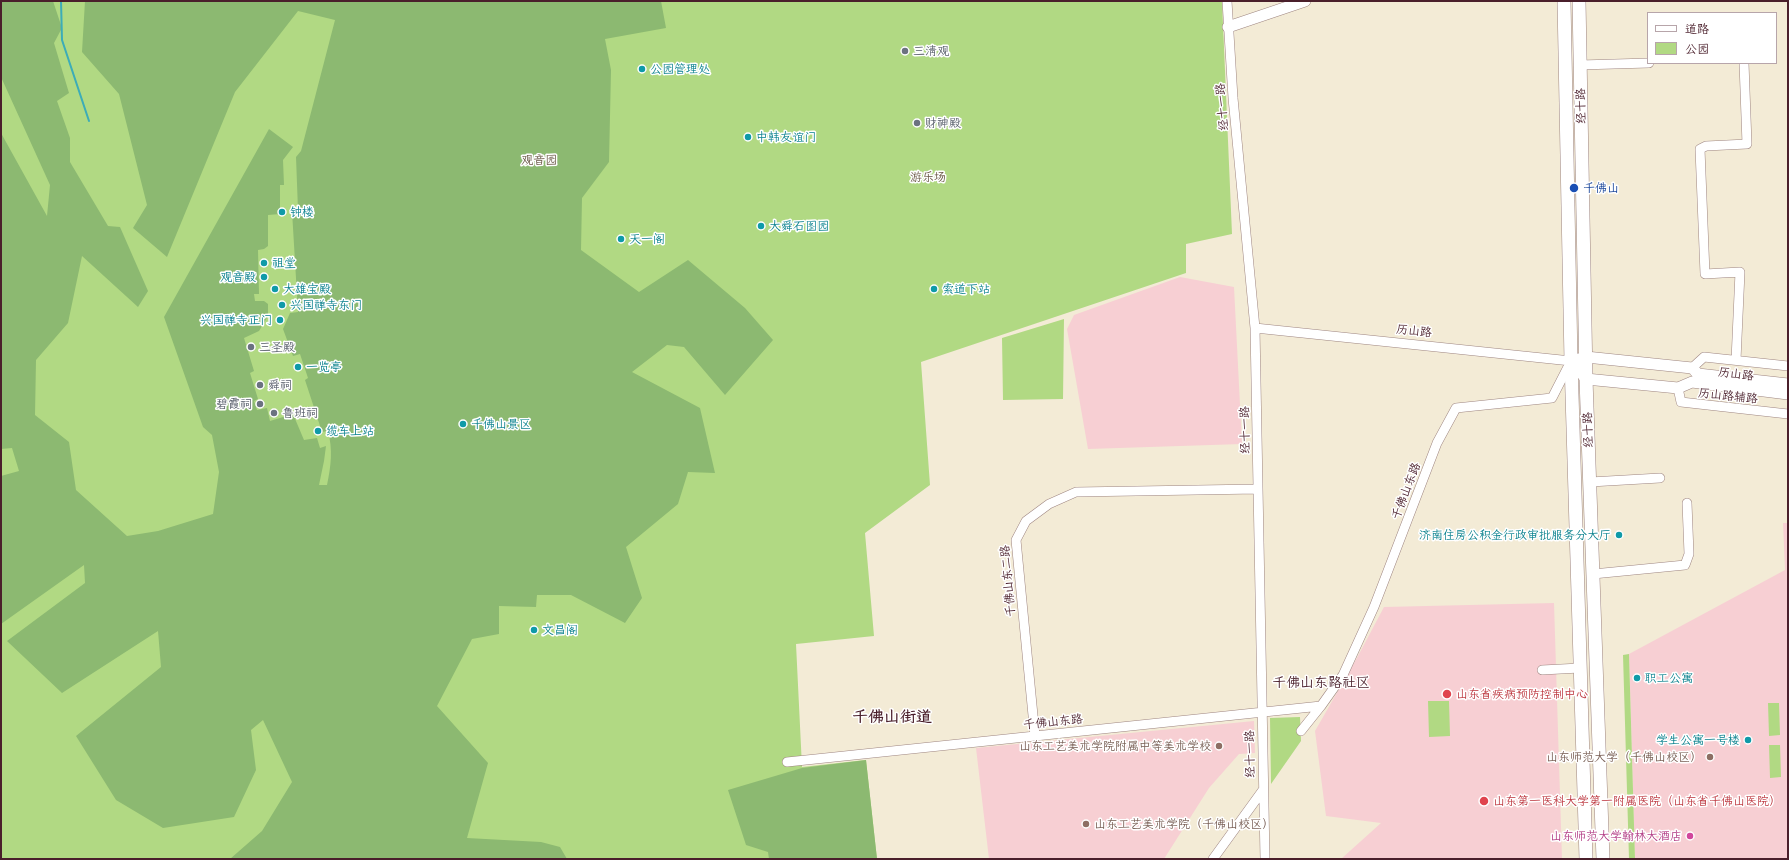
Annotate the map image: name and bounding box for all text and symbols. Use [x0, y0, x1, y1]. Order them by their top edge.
legend [1647, 12, 1777, 64]
text: 道路 [1685, 20, 1709, 36]
text: 公园 [1685, 40, 1709, 56]
place label: 三清观 [913, 44, 949, 58]
marker: 三清观 [900, 46, 910, 56]
place label: 公园管理处 [650, 62, 710, 76]
marker: 公园管理处 [637, 64, 647, 74]
street label: 经十一路 [1213, 82, 1231, 132]
street label: 经十路 [1573, 88, 1589, 124]
place label: 财神殿 [925, 116, 961, 130]
marker: 财神殿 [912, 118, 922, 128]
place label: 中韩友谊门 [756, 130, 816, 144]
marker: 中韩友谊门 [743, 132, 753, 142]
park label: 观音园 [521, 153, 557, 167]
park label: 游乐场 [910, 170, 946, 184]
place label: 千佛山 [1583, 181, 1619, 195]
marker: 千佛山 [1568, 182, 1580, 194]
place label: 钟楼 [290, 205, 314, 219]
marker: 钟楼 [277, 207, 287, 217]
place label: 大舜石图园 [769, 219, 829, 233]
marker: 大舜石图园 [756, 221, 766, 231]
place label: 天一阁 [629, 232, 665, 246]
marker: 天一阁 [616, 234, 626, 244]
place label: 祖堂 [272, 256, 296, 270]
marker: 祖堂 [259, 258, 269, 268]
place label: 观音殿 [220, 270, 256, 284]
marker: 观音殿 [259, 272, 269, 282]
place label: 大雄宝殿 [283, 282, 331, 296]
place label: 索道下站 [942, 282, 990, 296]
marker: 大雄宝殿 [270, 284, 280, 294]
marker: 索道下站 [929, 284, 939, 294]
place label: 兴国禅寺东门 [290, 298, 362, 312]
marker: 兴国禅寺东门 [277, 300, 287, 310]
place label: 兴国禅寺正门 [200, 313, 272, 327]
marker: 兴国禅寺正门 [275, 315, 285, 325]
street label: 历山路 [1395, 322, 1433, 340]
place label: 三圣殿 [259, 340, 295, 354]
marker: 三圣殿 [246, 342, 256, 352]
place label: 一览亭 [306, 360, 342, 374]
marker: 一览亭 [293, 362, 303, 372]
street label: 历山路 [1717, 365, 1755, 383]
place label: 舜祠 [268, 378, 292, 392]
marker: 舜祠 [255, 380, 265, 390]
street label: 历山路辅路 [1697, 386, 1759, 406]
place label: 碧霞祠 [216, 397, 252, 411]
marker: 碧霞祠 [255, 399, 265, 409]
place label: 鲁班祠 [282, 406, 318, 420]
street label: 经十一路 [1237, 406, 1253, 454]
marker: 鲁班祠 [269, 408, 279, 418]
street label: 经十路 [1580, 412, 1596, 448]
place label: 千佛山景区 [471, 417, 531, 431]
marker: 千佛山景区 [458, 419, 468, 429]
place label: 缆车上站 [326, 424, 374, 438]
marker: 缆车上站 [313, 426, 323, 436]
street label: 千佛山东路 [1389, 460, 1423, 522]
place label: 济南住房公积金行政审批服务分大厅 [1419, 528, 1611, 542]
marker: 济南住房公积金行政审批服务分大厅 [1614, 530, 1624, 540]
street label: 千佛山东二路 [998, 545, 1018, 617]
place label: 文昌阁 [542, 623, 578, 637]
marker: 文昌阁 [529, 625, 539, 635]
place label: 职工公寓 [1645, 671, 1693, 685]
marker: 职工公寓 [1632, 673, 1642, 683]
district label: 千佛山东路社区 [1272, 675, 1370, 691]
place label: 山东省疾病预防控制中心 [1456, 687, 1588, 701]
marker: 山东省疾病预防控制中心 [1441, 688, 1453, 700]
district label: 千佛山街道 [852, 707, 932, 727]
street label: 千佛山东路 [1022, 712, 1084, 732]
street label: 经十一路 [1242, 730, 1258, 778]
place label: 学生公寓一号楼 [1656, 733, 1740, 747]
marker: 学生公寓一号楼 [1743, 735, 1753, 745]
place label: 山东工艺美术学院附属中等美术学校 [1019, 739, 1211, 753]
marker: 山东工艺美术学院附属中等美术学校 [1214, 741, 1224, 751]
place label: 山东师范大学（千佛山校区） [1546, 750, 1702, 764]
marker: 山东师范大学（千佛山校区） [1705, 752, 1715, 762]
place label: 山东第一医科大学第一附属医院（山东省千佛山医院） [1493, 794, 1781, 808]
marker: 山东第一医科大学第一附属医院（山东省千佛山医院） [1478, 795, 1490, 807]
place label: 山东工艺美术学院（千佛山校区） [1094, 817, 1274, 831]
marker: 山东工艺美术学院（千佛山校区） [1081, 819, 1091, 829]
place label: 山东师范大学翰林大酒店 [1550, 829, 1682, 843]
marker: 山东师范大学翰林大酒店 [1685, 831, 1695, 841]

